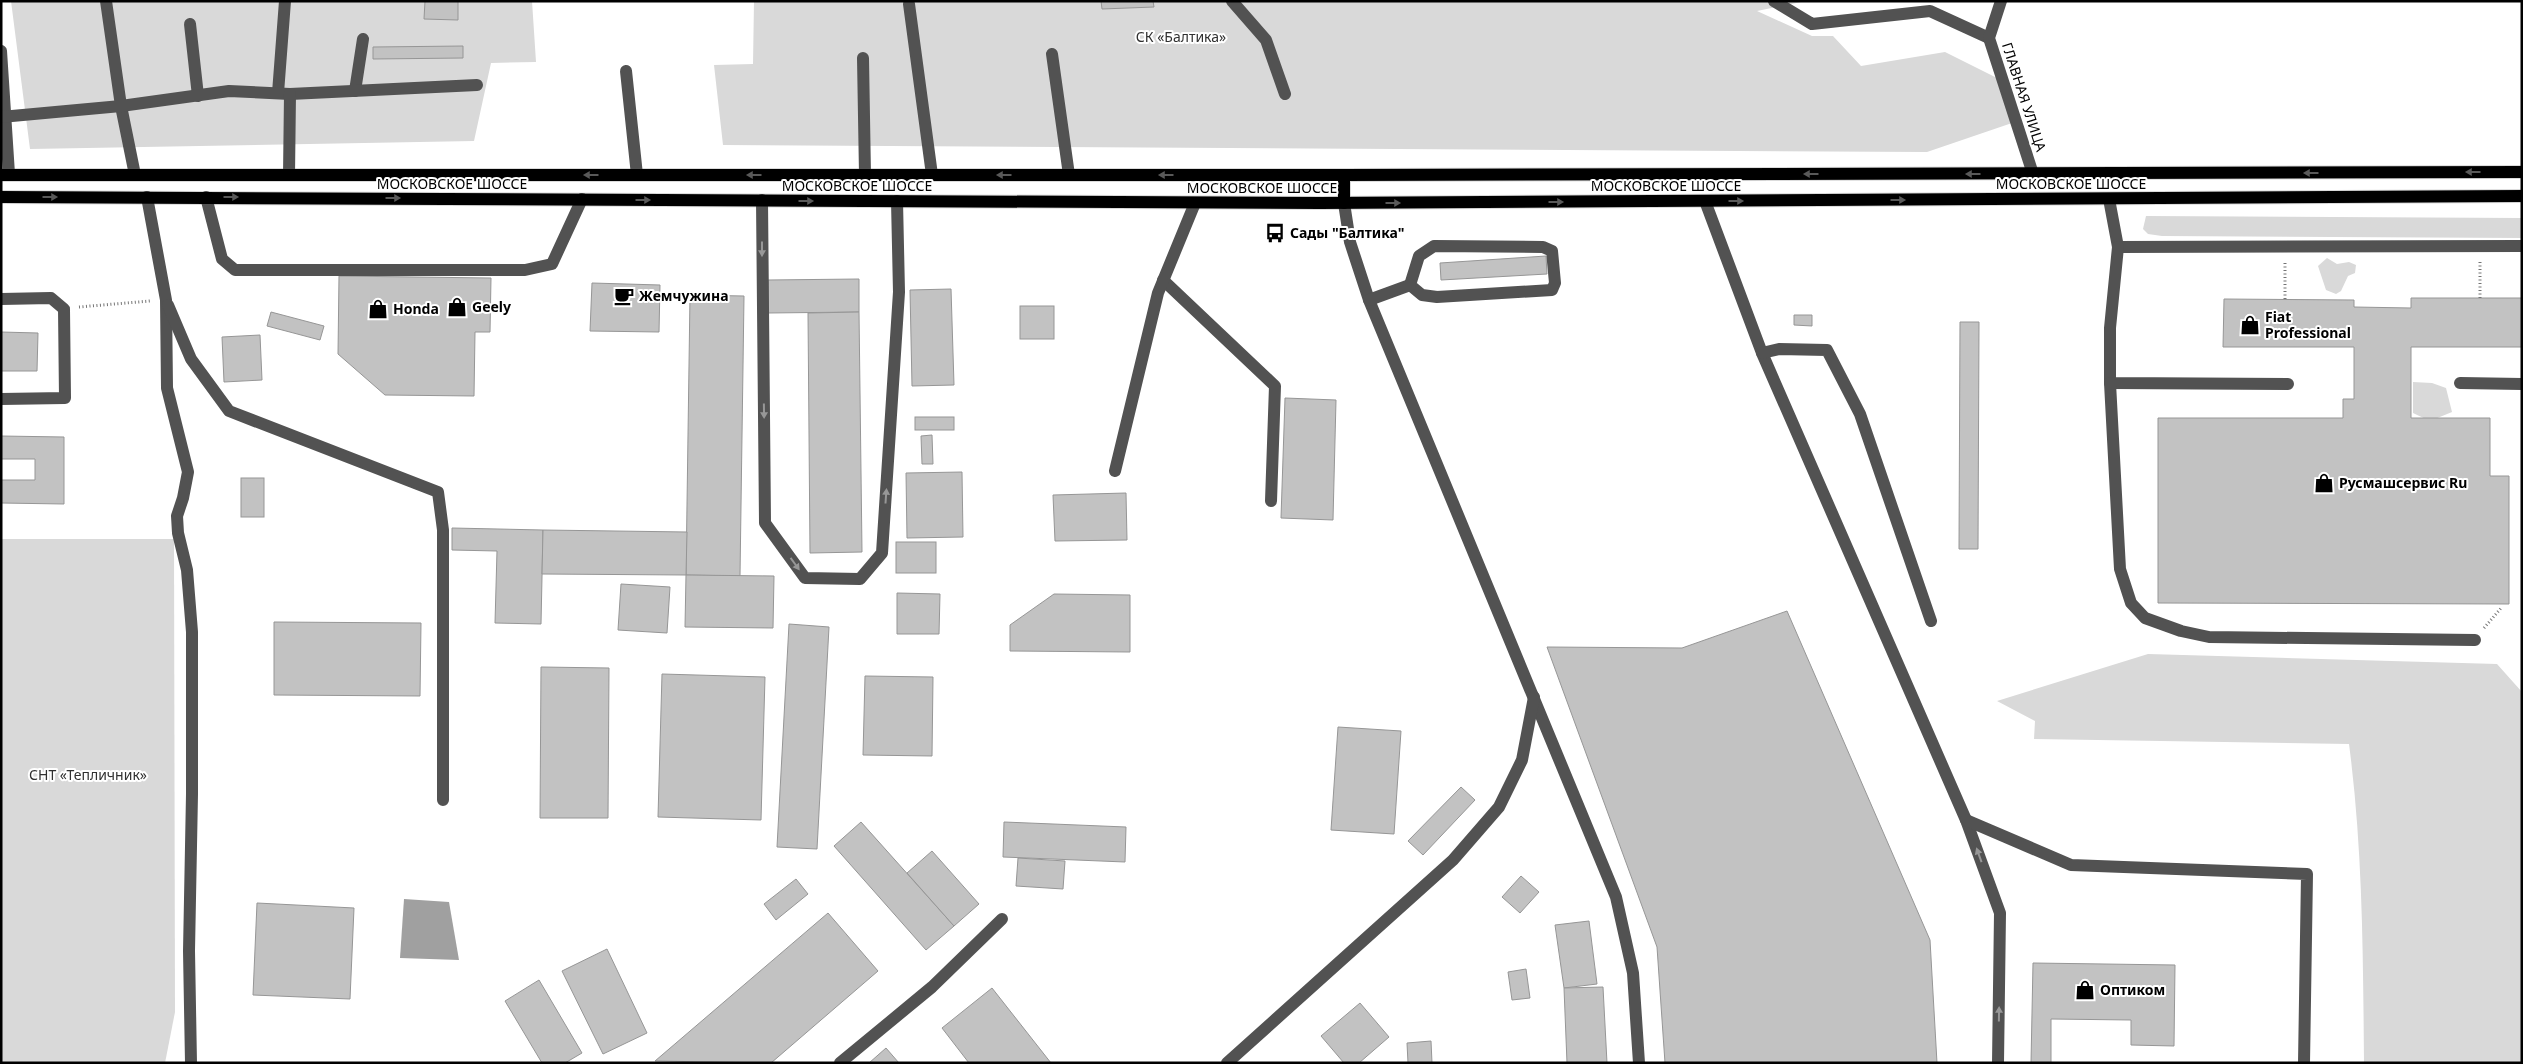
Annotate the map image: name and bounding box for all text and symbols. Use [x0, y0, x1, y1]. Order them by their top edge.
park label: СК «Балтика» [1136, 27, 1226, 46]
street label: ГЛАВНАЯ УЛИЦА [1998, 40, 2051, 154]
one-way arrow [2465, 168, 2481, 176]
one-way arrow [2302, 169, 2318, 177]
one-way arrow [1802, 170, 1818, 178]
one-way arrow [1965, 170, 1981, 178]
one-way arrow [583, 171, 599, 179]
one-way arrow [746, 171, 762, 179]
one-way arrow [996, 171, 1012, 179]
one-way arrow [1158, 171, 1174, 179]
street label: МОСКОВСКОЕ ШОССЕ [377, 174, 527, 193]
street label: МОСКОВСКОЕ ШОССЕ [1996, 174, 2146, 193]
street label: МОСКОВСКОЕ ШОССЕ [782, 176, 932, 195]
street label: МОСКОВСКОЕ ШОССЕ [1591, 176, 1741, 195]
street label: МОСКОВСКОЕ ШОССЕ [1187, 178, 1337, 197]
one-way arrow [42, 193, 58, 201]
one-way arrow [223, 193, 239, 201]
one-way arrow [385, 194, 401, 202]
one-way arrow [635, 196, 651, 204]
one-way arrow [1890, 196, 1906, 204]
one-way arrow [798, 197, 814, 205]
one-way arrow [1728, 197, 1744, 205]
one-way arrow [1548, 198, 1564, 206]
one-way arrow [1385, 199, 1401, 207]
bus stop icon: Сады "Балтика" [1264, 222, 1286, 244]
place label: Сады "Балтика" [1290, 223, 1405, 242]
one-way arrow [758, 241, 766, 257]
cafe icon: Жемчужина [613, 285, 635, 307]
place label: Жемчужина [639, 286, 729, 305]
shop icon: Geely [446, 296, 468, 318]
place label: Geely [472, 297, 511, 316]
shop icon: Honda [367, 298, 389, 320]
place label: Honda [393, 299, 439, 318]
place label: Fiat Professional [2265, 307, 2351, 342]
shop icon: Fiat Professional [2239, 314, 2261, 336]
one-way arrow [760, 404, 768, 420]
shop icon: Русмашсервис Ru [2313, 472, 2335, 494]
place label: Русмашсервис Ru [2339, 473, 2467, 492]
one-way arrow [882, 488, 890, 504]
one-way arrow [790, 557, 800, 571]
park label: СНТ «Тепличник» [29, 765, 147, 784]
one-way arrow [1975, 848, 1982, 863]
shop icon: Оптиком [2074, 979, 2096, 1001]
place label: Оптиком [2100, 980, 2165, 999]
one-way arrow [1995, 1006, 2003, 1022]

